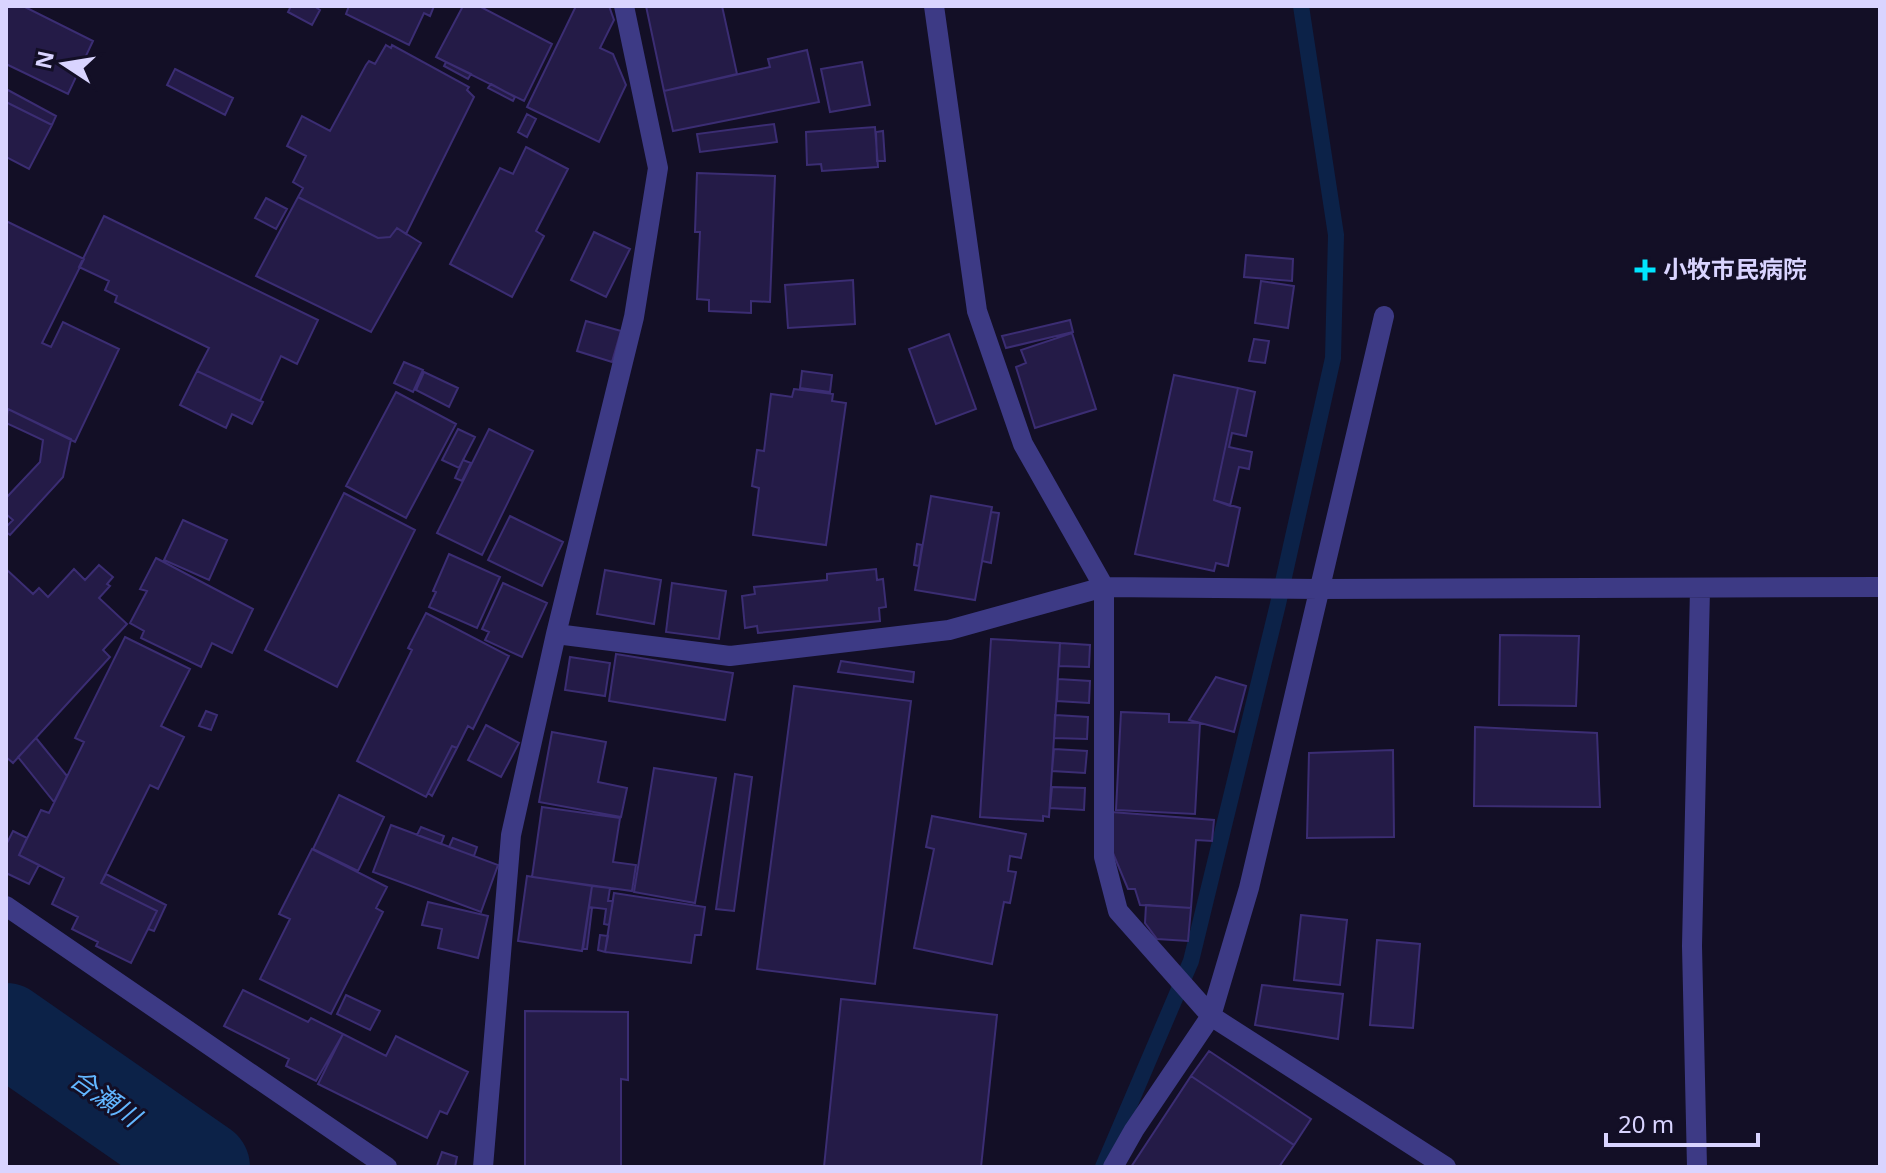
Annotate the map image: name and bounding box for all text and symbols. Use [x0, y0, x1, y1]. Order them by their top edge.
north arrow [24, 24, 104, 104]
text: N [27, 48, 60, 72]
place label: 小牧市民病院 [1663, 252, 1807, 285]
marker: 小牧市民病院 [1634, 259, 1656, 281]
water label: 合瀬川 [63, 1060, 150, 1136]
scale bar [1606, 1097, 1758, 1147]
text: 20 m [1618, 1107, 1674, 1140]

